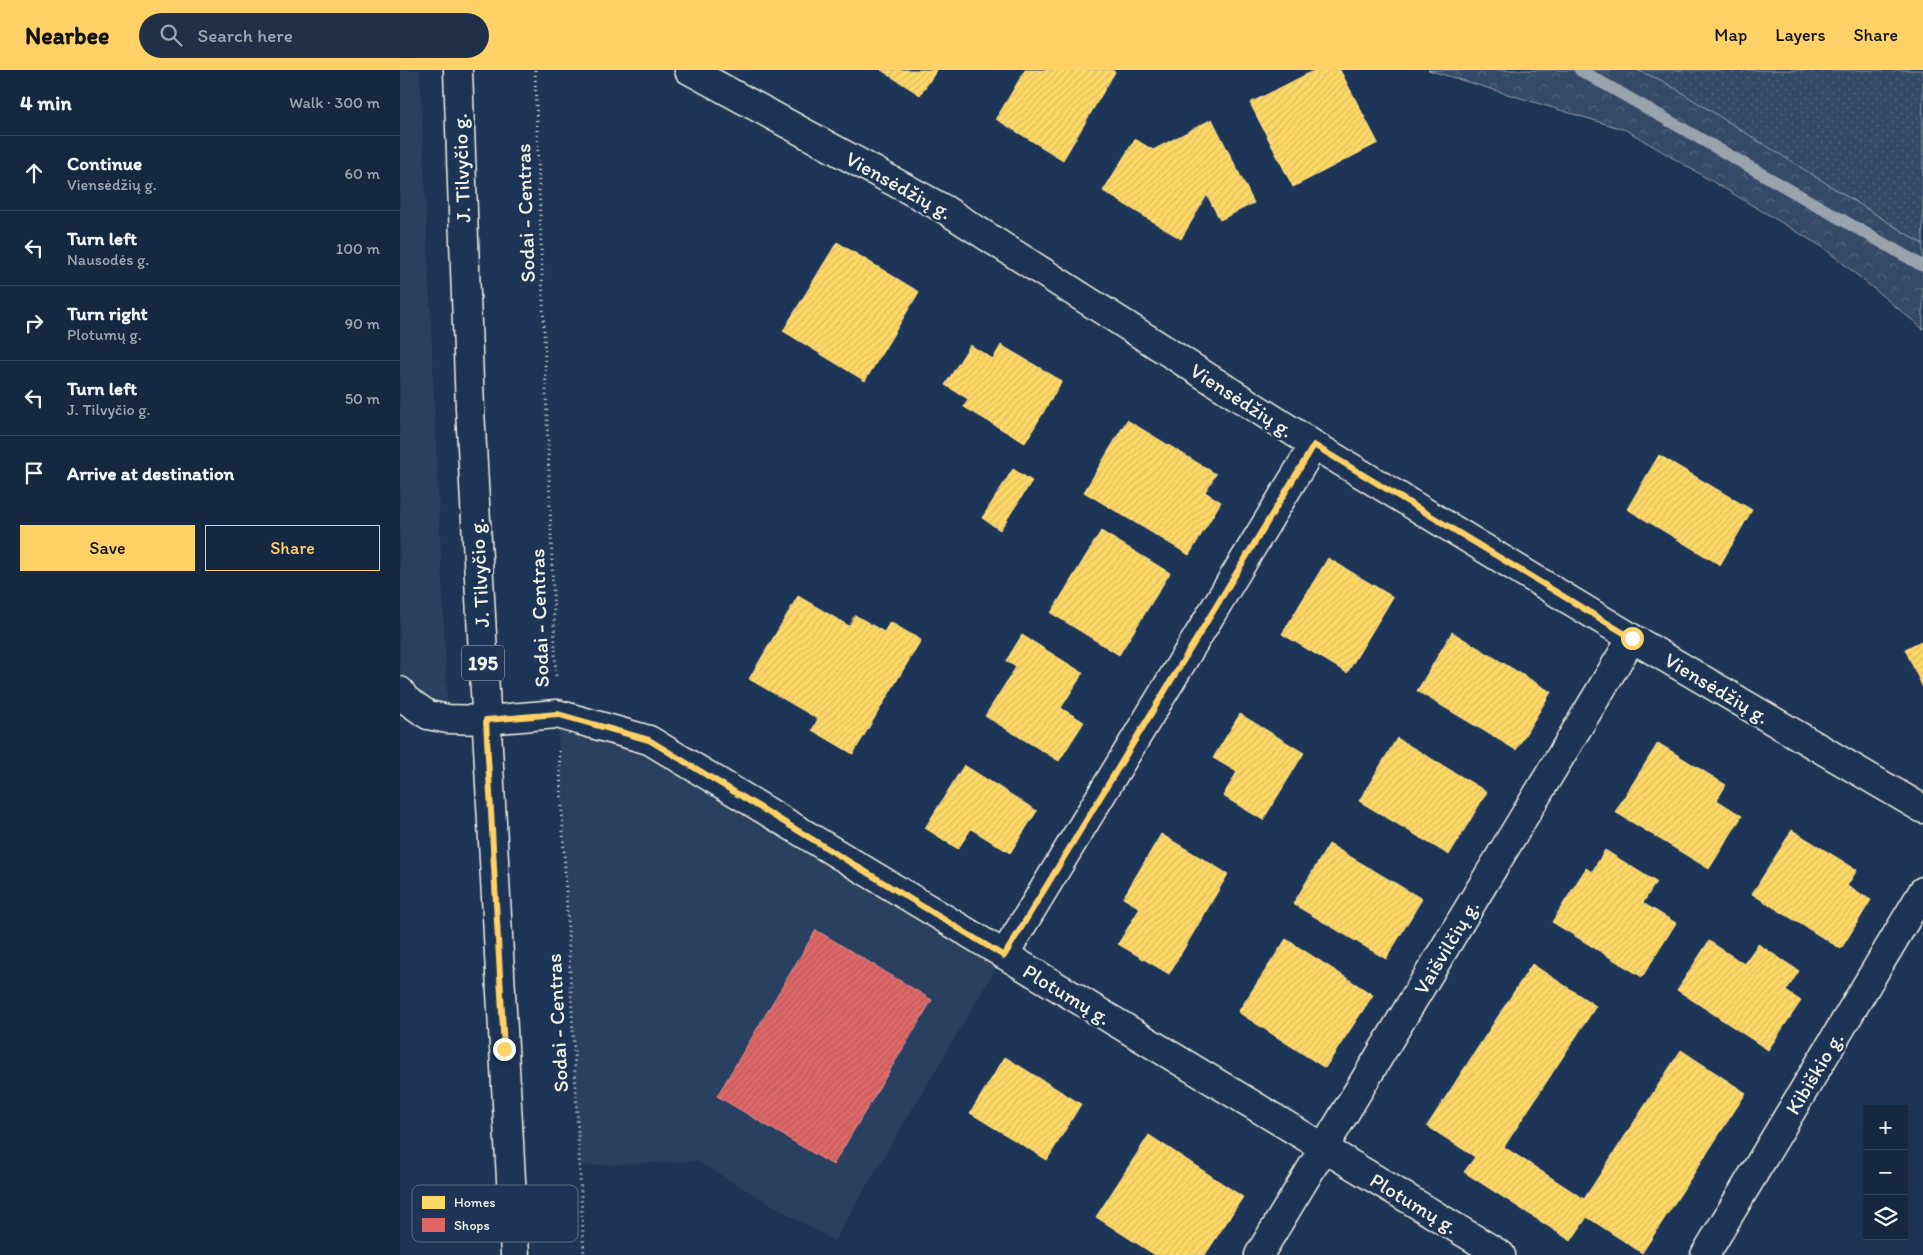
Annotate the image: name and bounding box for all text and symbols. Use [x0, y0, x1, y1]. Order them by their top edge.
search box [139, 13, 489, 58]
text: Nearbee [25, 21, 109, 50]
icon: search [157, 21, 185, 49]
text: Search here [197, 24, 293, 47]
text: Map [1714, 24, 1747, 46]
text: Layers [1775, 24, 1825, 46]
text: Share [1853, 24, 1898, 46]
text: 4 min [20, 90, 72, 115]
text: Walk · 300 m [289, 93, 380, 112]
street label: J. Tilvyčio g. [447, 113, 475, 223]
street label: Sodai - Centras [510, 143, 540, 283]
street label: Viensėdžių g. [841, 146, 957, 224]
text: Continue [67, 152, 142, 175]
icon: ahead [20, 159, 48, 187]
text: 60 m [345, 164, 380, 183]
text: Viensėdžių g. [67, 175, 157, 194]
text: Turn left [67, 227, 137, 250]
icon: left [20, 234, 48, 262]
text: 100 m [336, 239, 380, 258]
text: Nausodės g. [67, 250, 149, 269]
text: Turn right [67, 302, 148, 325]
icon: right [20, 309, 48, 337]
text: 90 m [345, 314, 380, 333]
text: Plotumų g. [67, 325, 142, 344]
street label: Viensėdžių g. [1186, 357, 1298, 443]
text: Turn left [67, 377, 137, 400]
icon: left [20, 384, 48, 412]
text: 50 m [345, 389, 380, 408]
text: J. Tilvyčio g. [67, 400, 150, 419]
icon: arrive [20, 459, 48, 487]
text: Arrive at destination [67, 462, 234, 485]
street label: J. Tilvyčio g. [464, 518, 494, 628]
button: Save [20, 525, 195, 571]
button: Share [205, 525, 380, 571]
street label: Sodai - Centras [524, 548, 554, 688]
route start [1621, 627, 1644, 650]
road number: 195 [462, 646, 504, 680]
street label: Viensėdžių g. [1660, 647, 1774, 729]
street label: Vaišvilčių g. [1408, 895, 1484, 999]
street label: Sodai - Centras [541, 953, 573, 1093]
street label: Plotumų g. [1019, 958, 1115, 1030]
street label: Kibiškio g. [1780, 1027, 1848, 1119]
route end [493, 1038, 516, 1061]
map controls [1863, 1105, 1908, 1240]
button: + [1863, 1105, 1908, 1150]
button: − [1863, 1150, 1908, 1195]
street label: Plotumų g. [1366, 1167, 1462, 1239]
legend [412, 1185, 578, 1242]
text: Homes [454, 1194, 496, 1211]
button: layers [1863, 1195, 1908, 1240]
text: Shops [454, 1217, 490, 1234]

